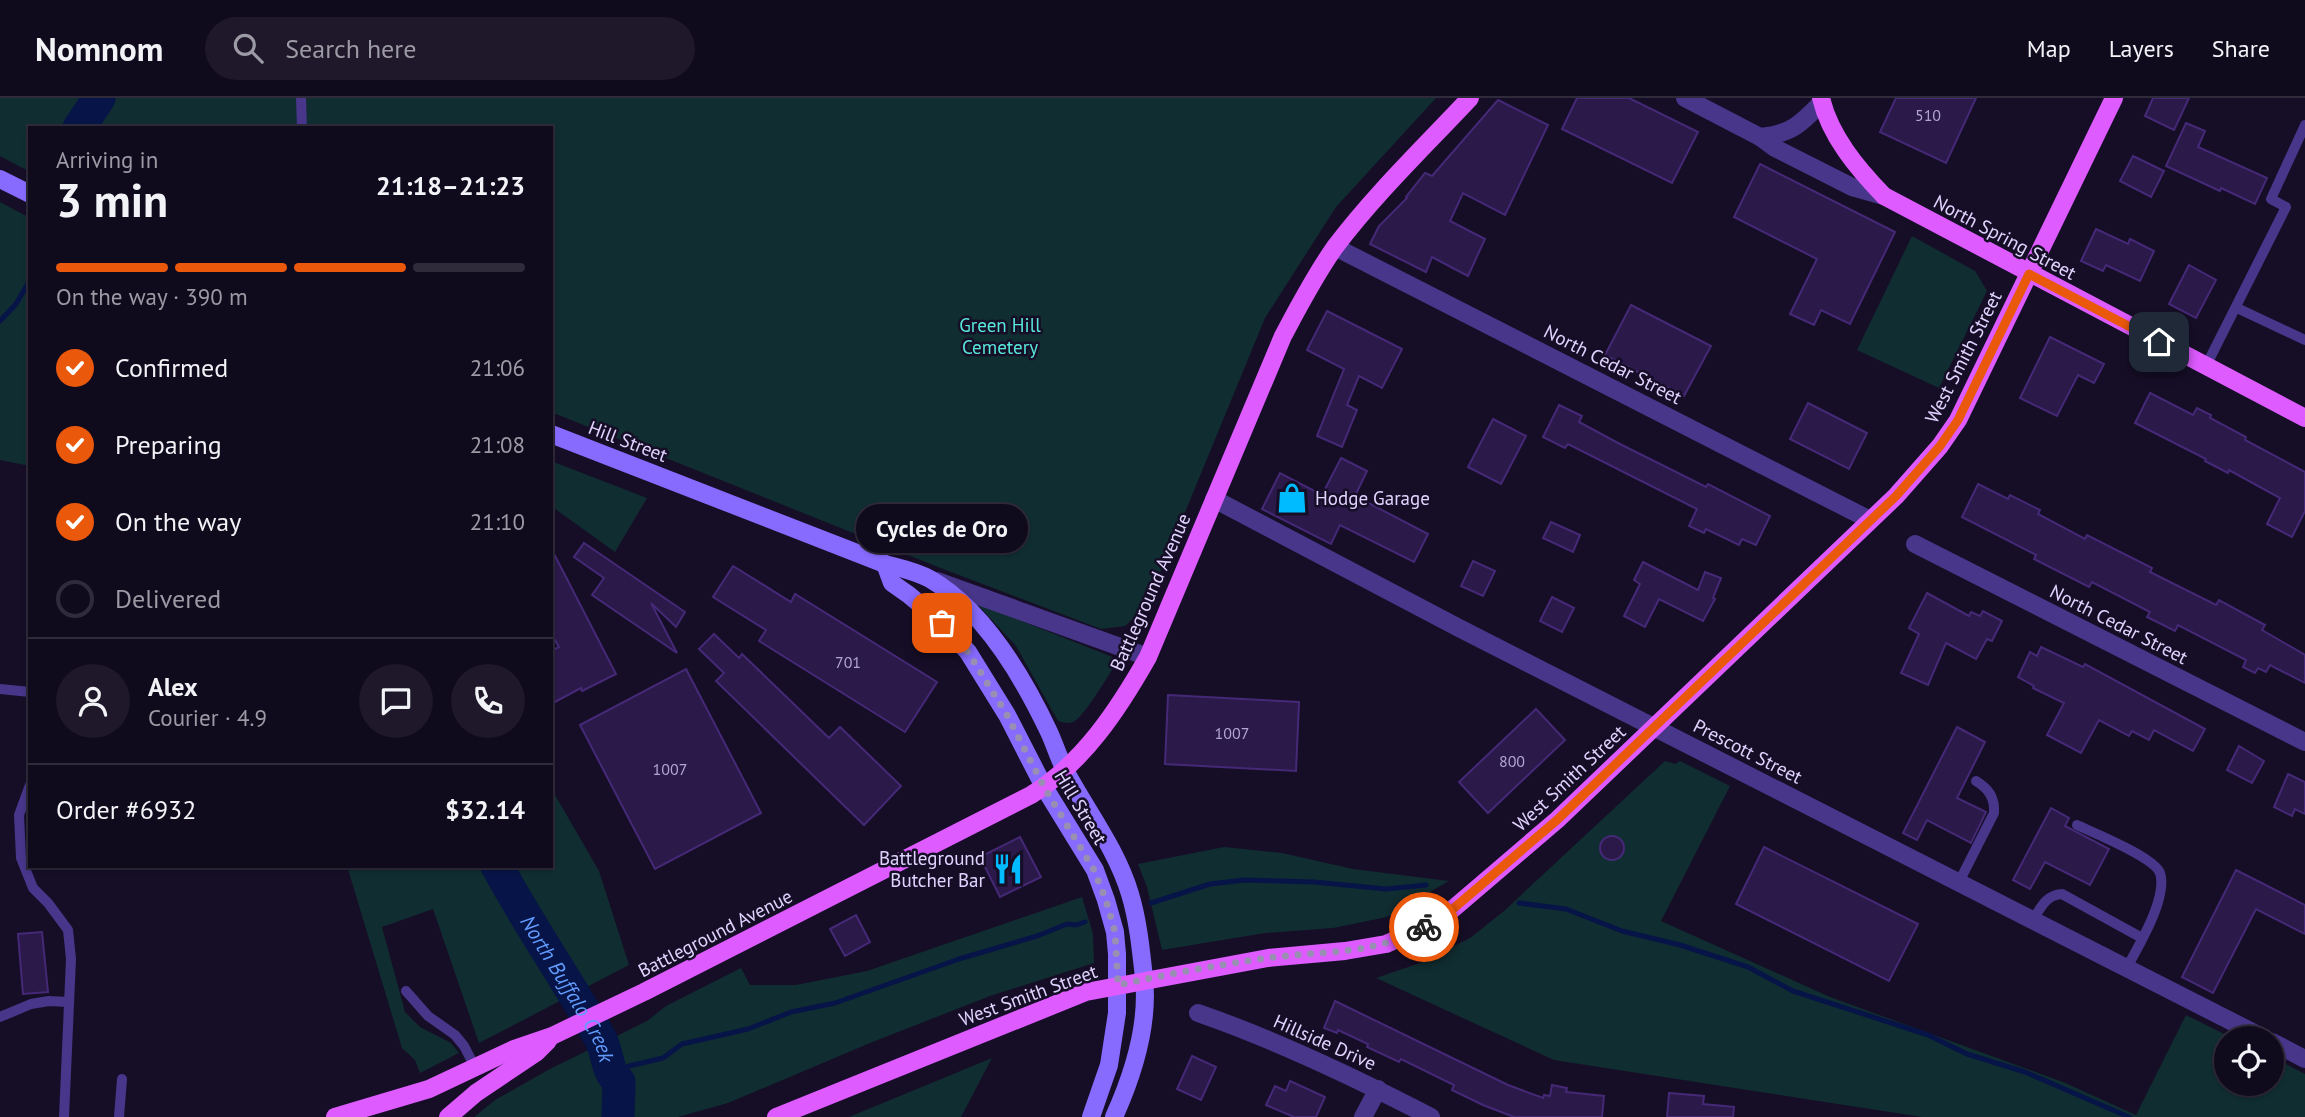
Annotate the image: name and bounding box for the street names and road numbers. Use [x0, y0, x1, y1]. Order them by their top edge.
street label: North Spring Street [1930, 189, 2081, 285]
street label: West Smith Street [1919, 286, 2007, 427]
street label: North Cedar Street [1540, 319, 1686, 409]
street label: Hill Street [585, 415, 671, 467]
street label: Battleground Avenue [1104, 510, 1196, 674]
street label: North Cedar Street [2046, 579, 2192, 669]
street label: Prescott Street [1690, 713, 1807, 789]
street label: West Smith Street [1508, 719, 1631, 836]
street label: Hill Street [1049, 765, 1113, 849]
street label: Battleground Avenue [634, 884, 796, 982]
street label: West Smith Street [956, 959, 1101, 1031]
street label: Hillside Drive [1270, 1009, 1380, 1075]

